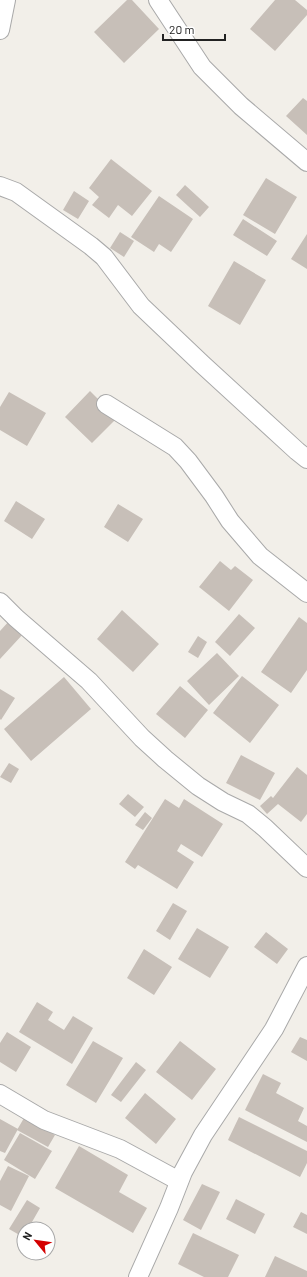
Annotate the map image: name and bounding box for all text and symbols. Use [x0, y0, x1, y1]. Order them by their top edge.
scale bar [163, 16, 225, 42]
text: 20 m [169, 22, 195, 36]
north arrow [16, 1221, 56, 1261]
text: N [19, 1230, 34, 1242]

